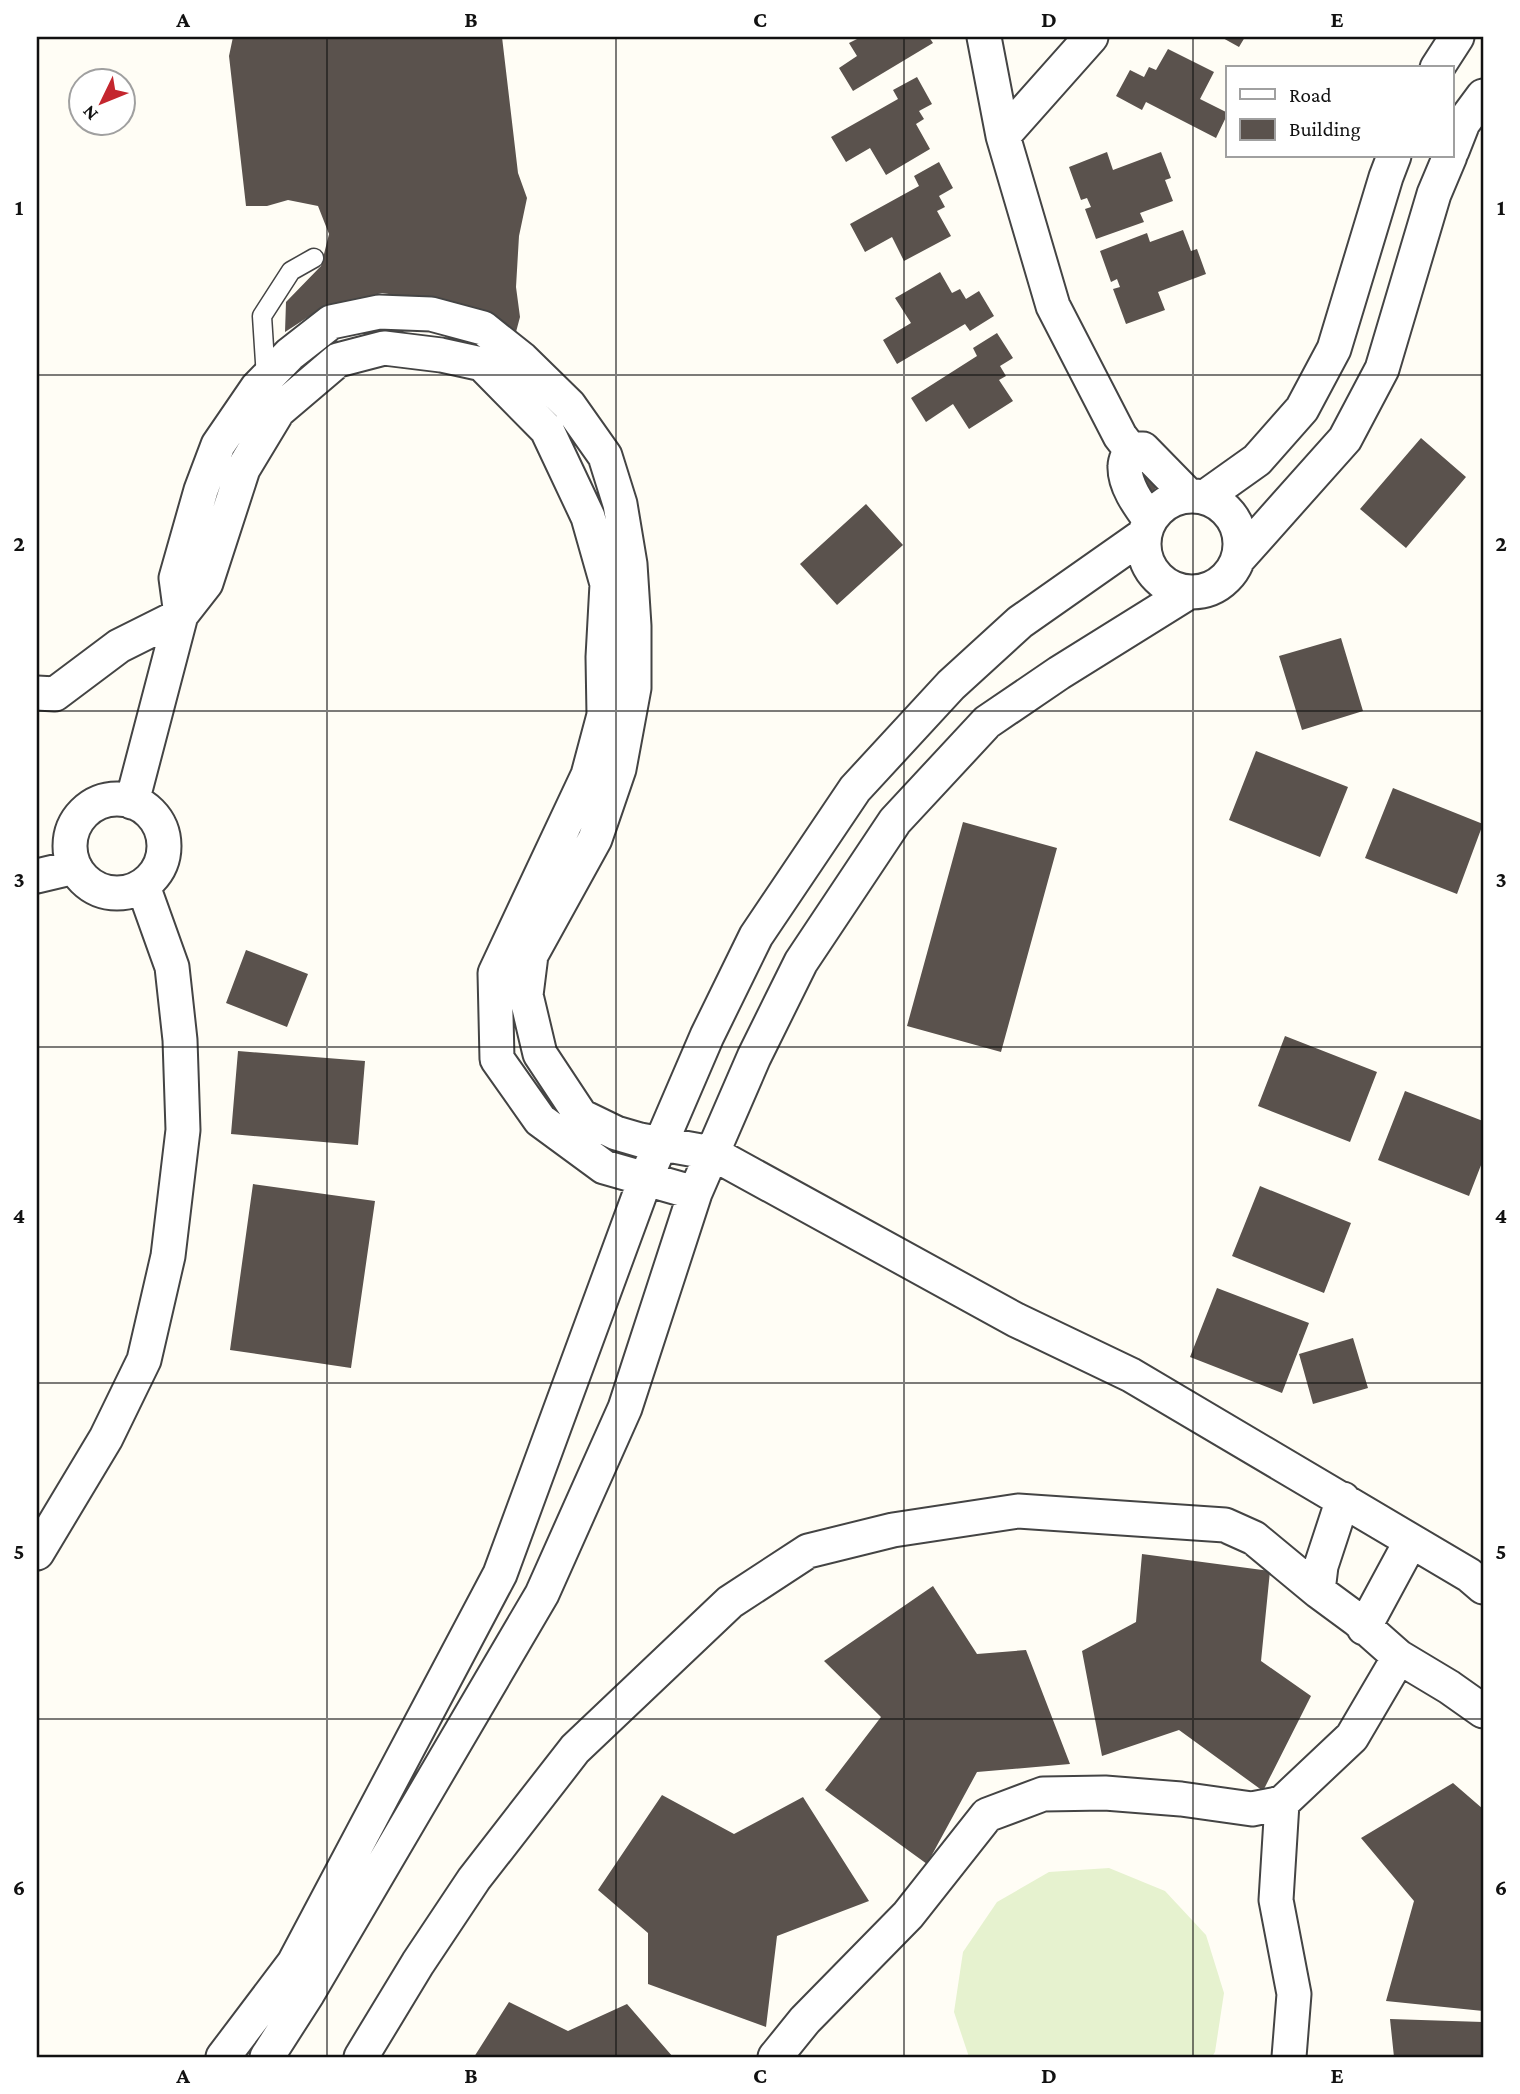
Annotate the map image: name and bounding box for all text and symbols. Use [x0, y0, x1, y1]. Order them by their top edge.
text: A [175, 6, 190, 32]
text: B [464, 6, 478, 32]
text: C [753, 6, 767, 32]
text: D [1041, 6, 1057, 32]
text: E [1330, 6, 1344, 32]
north arrow [66, 66, 136, 136]
legend [1226, 66, 1454, 158]
text: Road [1289, 83, 1332, 107]
text: N [78, 101, 102, 125]
text: Building [1289, 117, 1361, 141]
text: 1 [15, 194, 24, 220]
text: 1 [1497, 194, 1506, 220]
text: 2 [13, 530, 25, 556]
text: 2 [1495, 530, 1507, 556]
text: 3 [13, 866, 25, 892]
text: 3 [1495, 866, 1507, 892]
text: 4 [13, 1202, 25, 1228]
text: 4 [1495, 1202, 1507, 1228]
text: 5 [13, 1538, 25, 1564]
text: 5 [1495, 1538, 1507, 1564]
text: 6 [13, 1874, 25, 1900]
text: 6 [1495, 1874, 1507, 1900]
text: A [175, 2062, 190, 2088]
text: B [464, 2062, 478, 2088]
text: C [753, 2062, 767, 2088]
text: D [1041, 2062, 1057, 2088]
text: E [1330, 2062, 1344, 2088]

